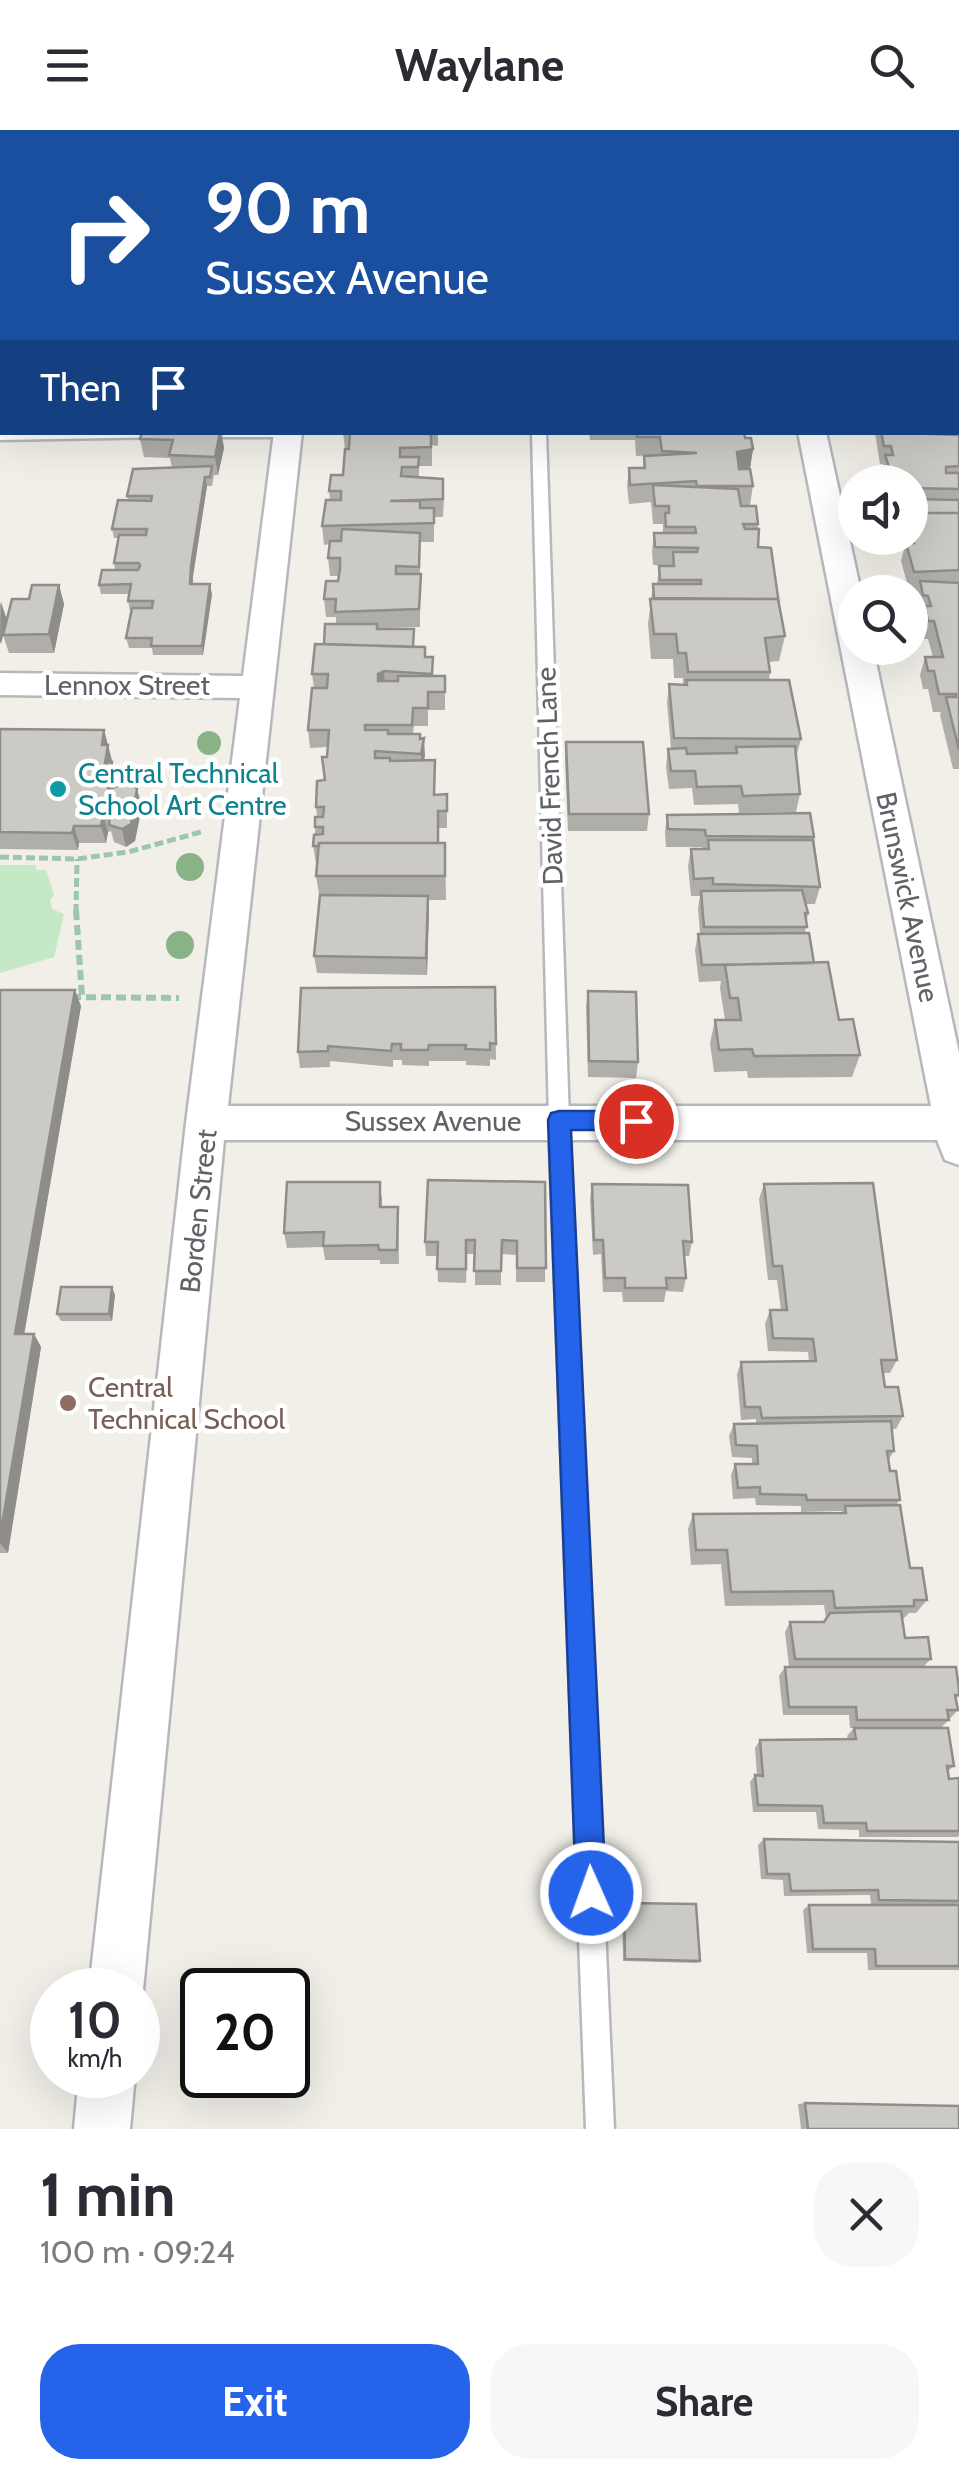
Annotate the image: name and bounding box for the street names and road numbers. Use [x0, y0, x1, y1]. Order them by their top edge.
street label: David French Lane [528, 666, 570, 886]
street label: Lennox Street [44, 668, 210, 702]
street label: Brunswick Avenue [869, 789, 947, 1005]
street label: Sussex Avenue [345, 1104, 521, 1138]
street label: Borden Street [173, 1127, 223, 1295]

